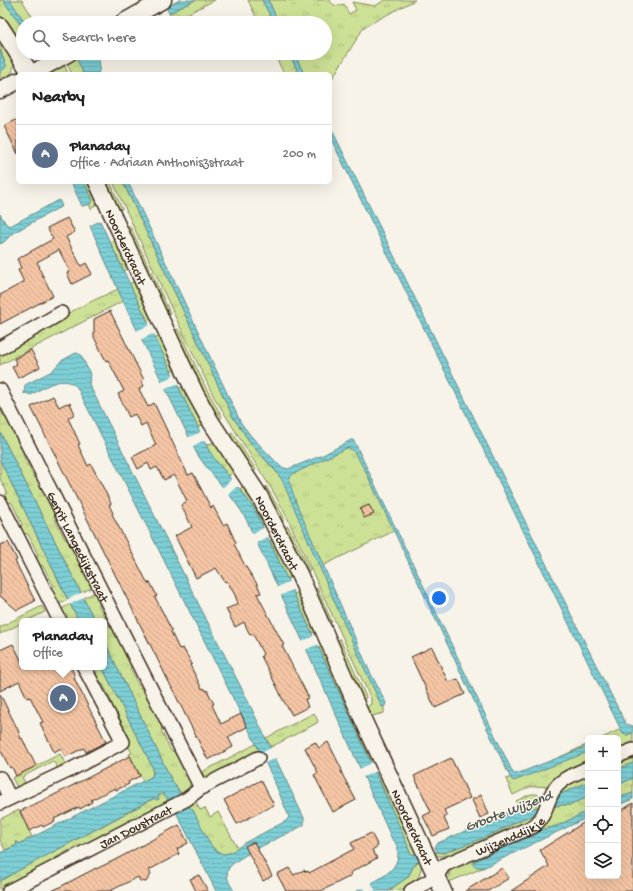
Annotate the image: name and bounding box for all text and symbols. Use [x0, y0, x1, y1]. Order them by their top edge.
search box [16, 16, 332, 60]
icon: search [30, 27, 52, 49]
text: Search here [62, 29, 136, 47]
text: Nearby [32, 88, 85, 108]
text: Planaday [70, 138, 130, 156]
text: A [41, 147, 49, 162]
text: 200 m [283, 147, 316, 162]
text: Office · Adriaan Anthoniszstraat [70, 156, 243, 171]
street label: Noorderdracht [101, 207, 149, 289]
street label: Gerrit Langedijkstraat [42, 489, 112, 607]
street label: Noorderdracht [251, 494, 302, 575]
your location [429, 588, 449, 608]
popup [19, 618, 107, 670]
text: Planaday [33, 628, 93, 646]
text: Office [33, 646, 63, 661]
pin: A [50, 683, 76, 713]
map controls [585, 735, 621, 879]
button: + [585, 735, 621, 771]
button: − [585, 771, 621, 807]
water label: Groote Wijzend [463, 787, 556, 837]
street label: Noorderdracht [387, 788, 436, 870]
street label: Jan Doustraat [98, 802, 176, 853]
button: locate [585, 807, 621, 843]
street label: Wijzenddijkje [474, 815, 550, 860]
button: layers [585, 843, 621, 879]

